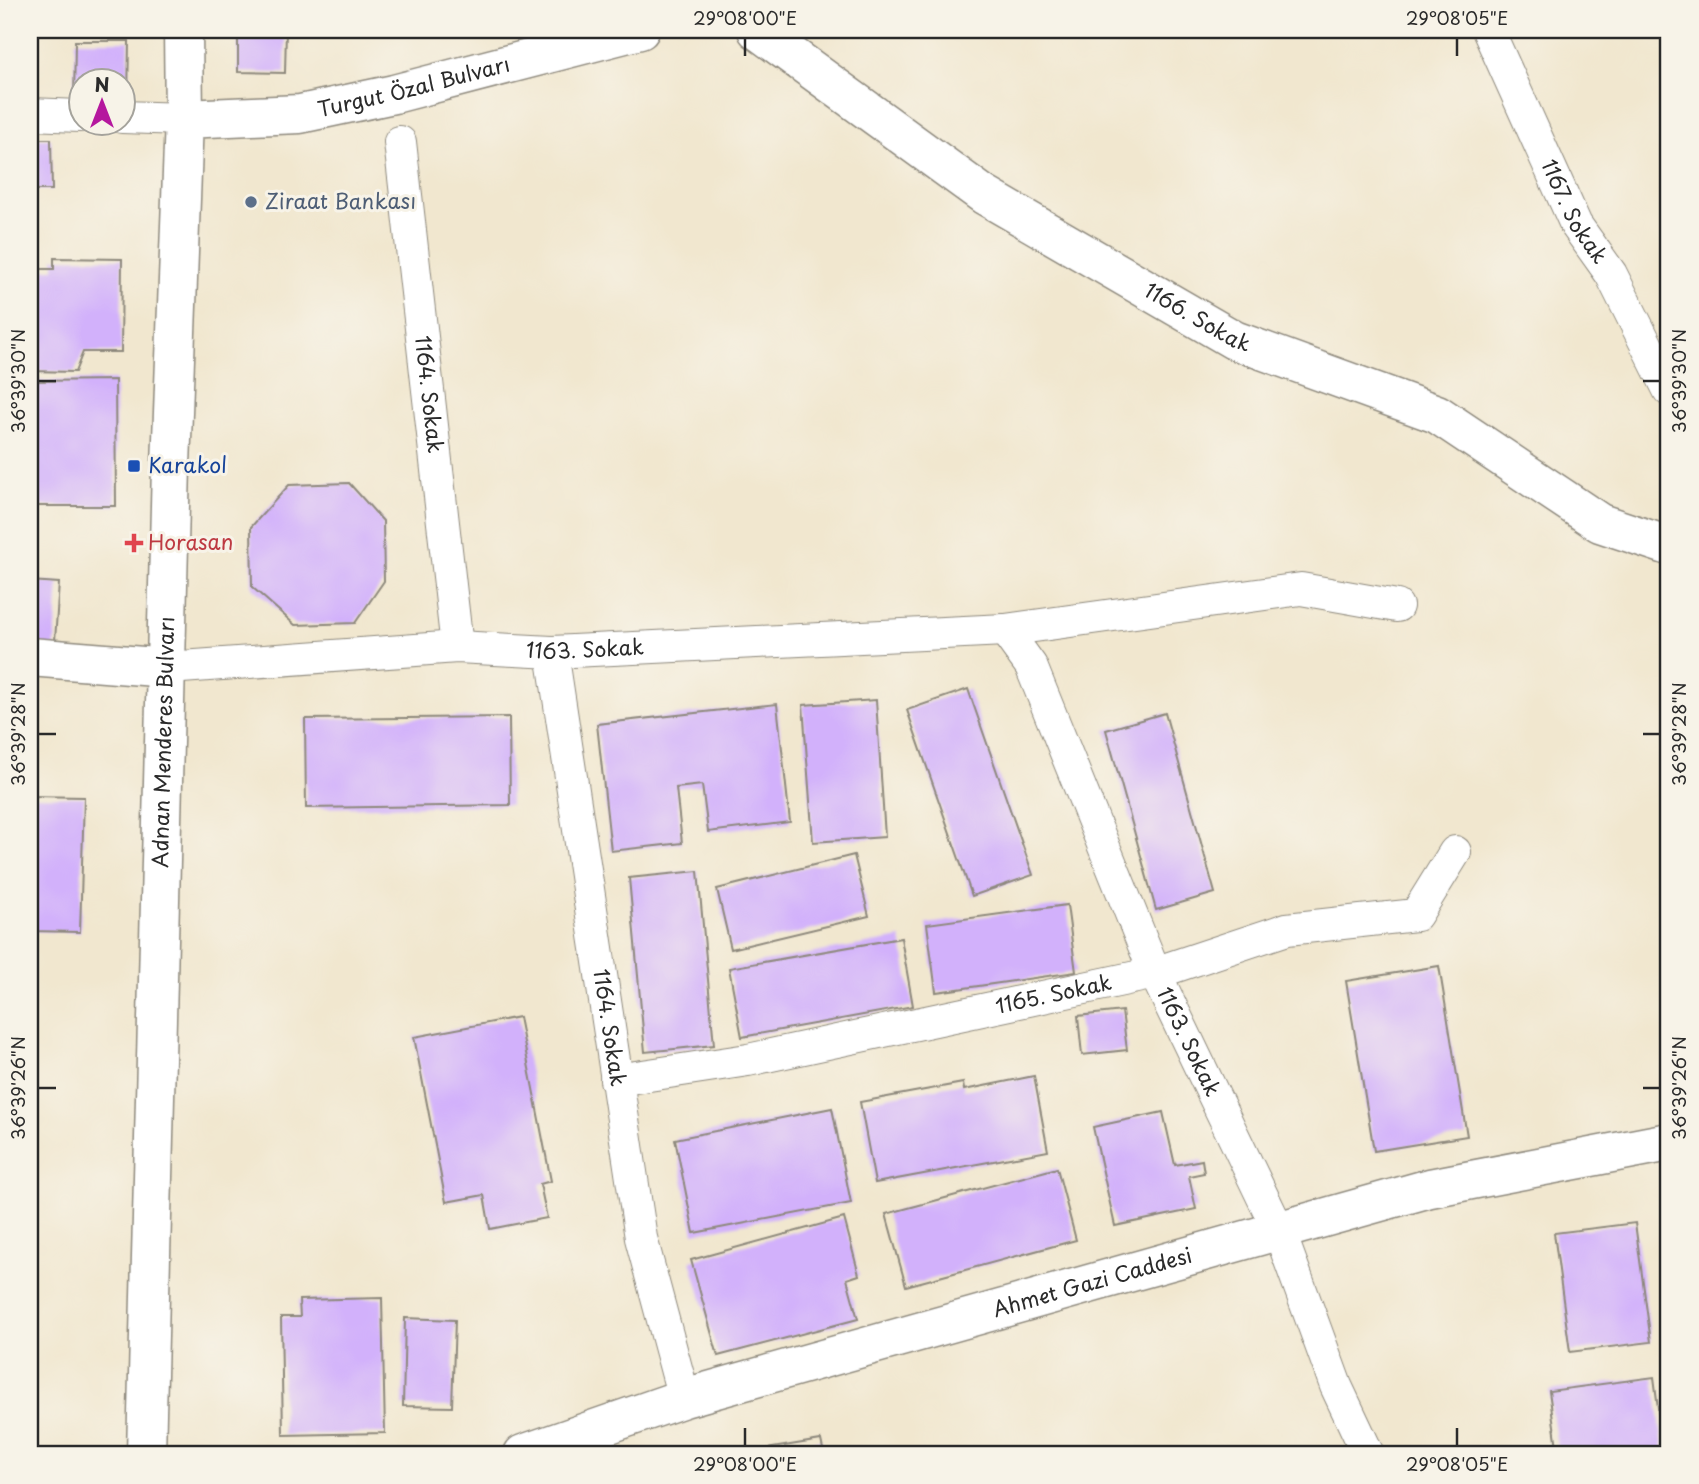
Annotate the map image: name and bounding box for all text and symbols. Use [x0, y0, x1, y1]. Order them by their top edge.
text: 29°08'00"E [693, 4, 797, 31]
text: 29°08'05"E [1406, 4, 1508, 31]
street label: Turgut Özal Bulvarı [314, 47, 513, 124]
north arrow [66, 66, 136, 136]
text: N [94, 70, 110, 98]
street label: 1167. Sokak [1534, 153, 1617, 269]
place label: Ziraat Bankası [265, 184, 416, 216]
marker: Ziraat Bankası [243, 194, 259, 210]
street label: 1166. Sokak [1139, 273, 1256, 359]
text: 36°39'30"N [4, 329, 31, 433]
text: 36°39'30"N [1665, 329, 1692, 433]
street label: 1164. Sokak [408, 334, 453, 455]
place label: Karakol [148, 448, 227, 480]
marker: Karakol [126, 458, 142, 474]
place label: Horasan [148, 525, 233, 557]
marker: Horasan [126, 535, 142, 551]
street label: Adnan Menderes Bulvarı [143, 616, 181, 868]
street label: 1163. Sokak [525, 630, 645, 666]
text: 36°39'28"N [4, 682, 31, 786]
text: 36°39'28"N [1665, 682, 1692, 786]
street label: 1165. Sokak [992, 965, 1114, 1021]
street label: 1164. Sokak [586, 967, 636, 1088]
street label: 1163. Sokak [1150, 981, 1230, 1101]
text: 36°39'26"N [4, 1036, 31, 1140]
text: 36°39'26"N [1665, 1036, 1692, 1140]
street label: Ahmet Gazi Caddesi [989, 1238, 1195, 1324]
text: 29°08'00"E [693, 1450, 797, 1477]
text: 29°08'05"E [1406, 1450, 1508, 1477]

